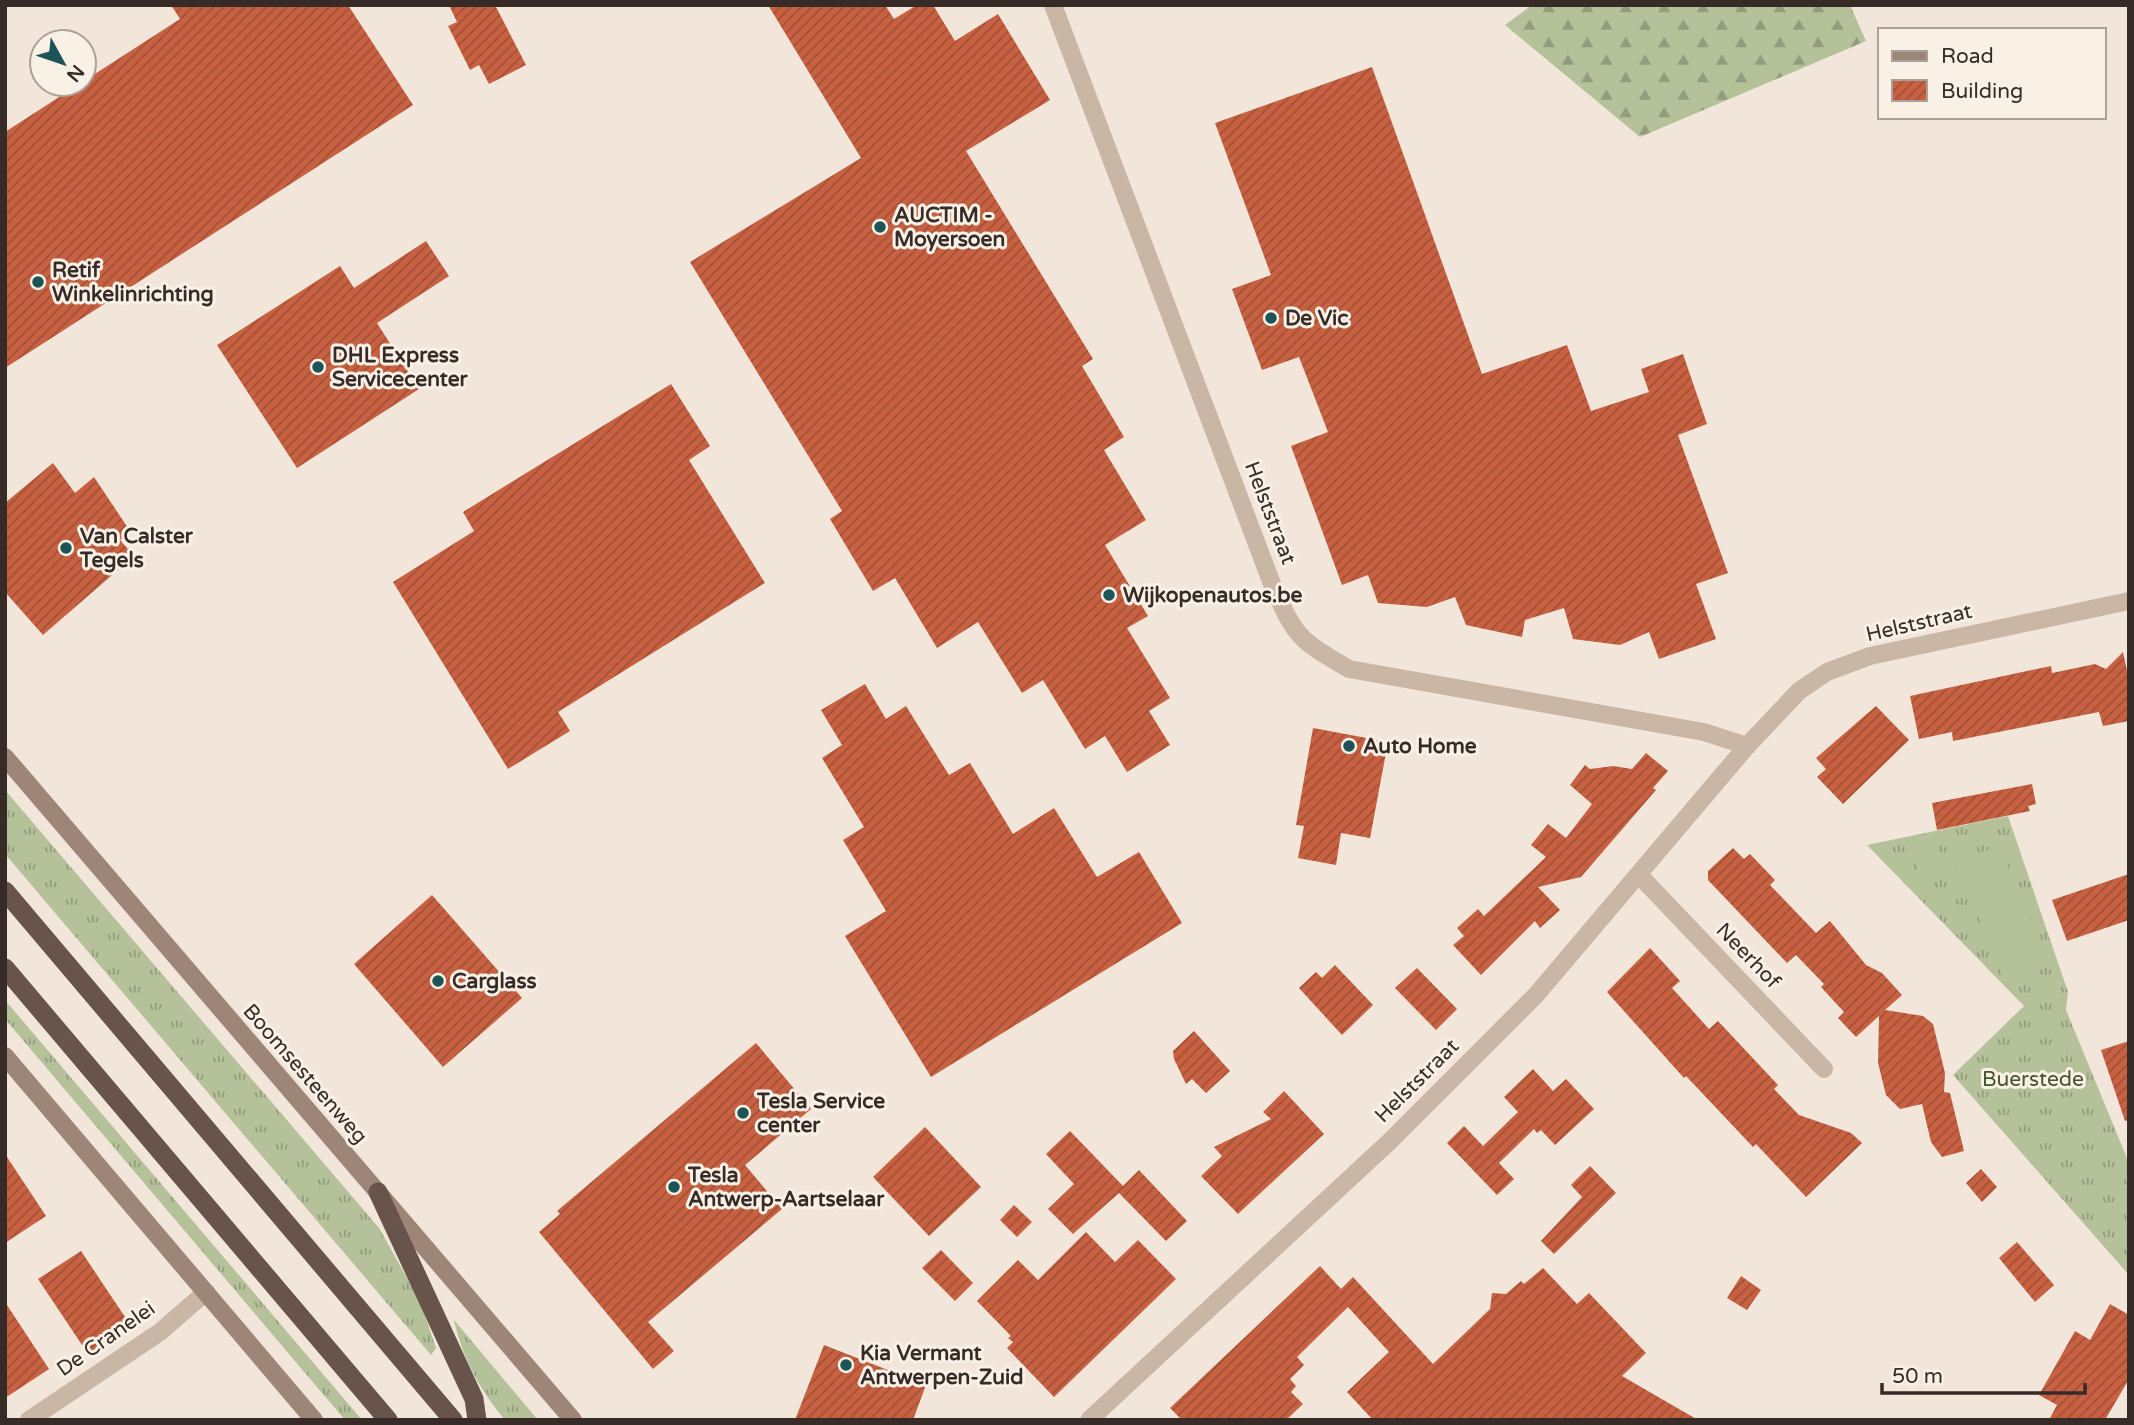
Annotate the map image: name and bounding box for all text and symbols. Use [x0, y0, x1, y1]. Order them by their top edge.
north arrow [28, 28, 98, 98]
legend [1878, 28, 2106, 119]
text: Road [1941, 44, 1994, 69]
text: N [62, 60, 89, 86]
text: Building [1941, 79, 2023, 104]
place label: AUCTIM - Moyersoen [894, 203, 1005, 252]
marker: AUCTIM - Moyersoen [872, 219, 888, 235]
place label: Retif Winkelinrichting [52, 258, 214, 307]
marker: Retif Winkelinrichting [30, 274, 46, 290]
place label: De Vic [1285, 306, 1349, 331]
marker: De Vic [1263, 310, 1279, 326]
place label: DHL Express Servicecenter [332, 343, 469, 392]
marker: DHL Express Servicecenter [310, 359, 326, 375]
street label: Helststraat [1239, 458, 1301, 568]
place label: Van Calster Tegels [79, 524, 194, 573]
marker: Van Calster Tegels [58, 540, 74, 556]
place label: Wijkopenautos.be [1123, 583, 1302, 608]
marker: Wijkopenautos.be [1101, 587, 1117, 603]
street label: Helststraat [1864, 599, 1974, 647]
place label: Auto Home [1363, 734, 1477, 759]
marker: Auto Home [1341, 738, 1357, 754]
street label: Neerhof [1711, 918, 1785, 994]
place label: Carglass [452, 969, 537, 994]
marker: Carglass [430, 973, 446, 989]
street label: Boomsesteenweg [237, 999, 373, 1149]
street label: Helststraat [1370, 1034, 1464, 1128]
park label: Buerstede [1982, 1067, 2084, 1092]
place label: Tesla Service center [756, 1089, 885, 1138]
marker: Tesla Service center [735, 1105, 751, 1121]
place label: Tesla Antwerp-Aartselaar [687, 1163, 885, 1212]
marker: Tesla Antwerp-Aartselaar [666, 1179, 682, 1195]
street label: De Cranelei [52, 1296, 160, 1382]
place label: Kia Vermant Antwerpen-Zuid [860, 1341, 1024, 1390]
scale bar [1882, 1352, 2085, 1396]
marker: Kia Vermant Antwerpen-Zuid [838, 1357, 854, 1373]
text: 50 m [1892, 1364, 1943, 1389]

